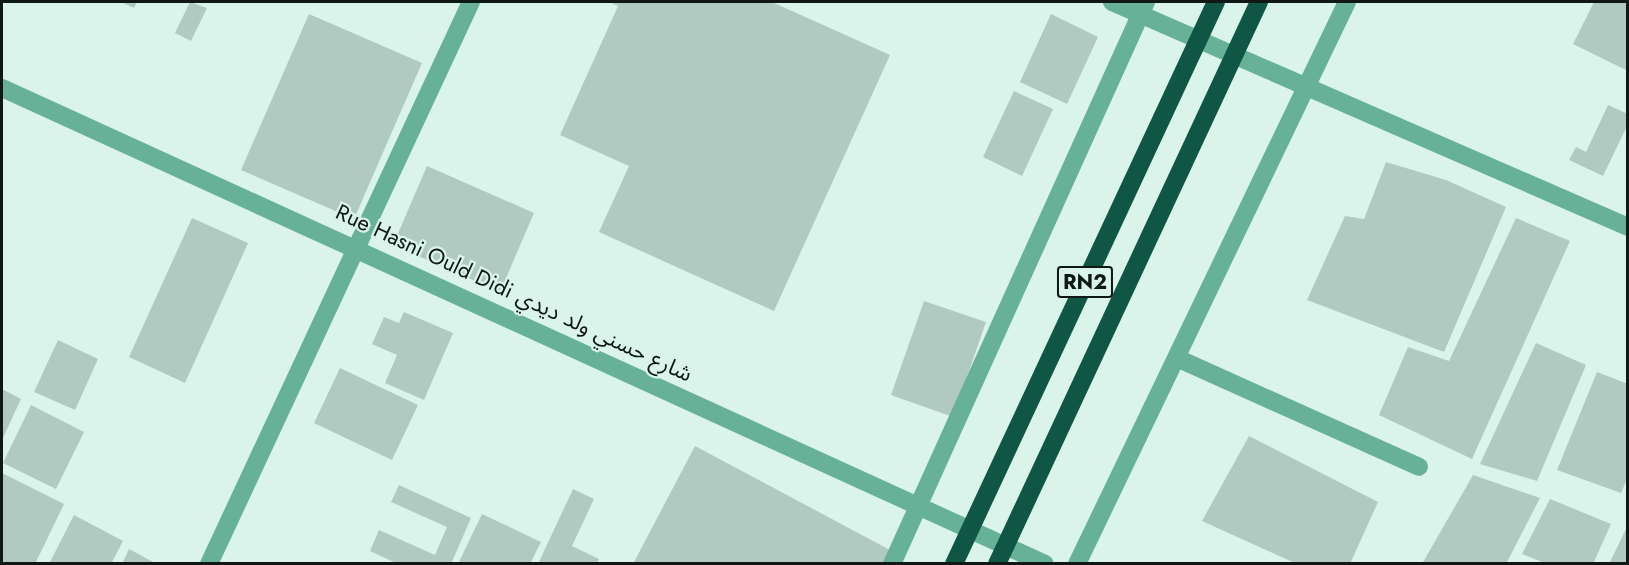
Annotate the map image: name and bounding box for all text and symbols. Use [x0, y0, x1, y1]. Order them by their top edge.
street label: Rue Hasni Ould Didi شارع حسني ولد ديدي [332, 199, 696, 387]
road number: RN2 [1056, 264, 1114, 300]

